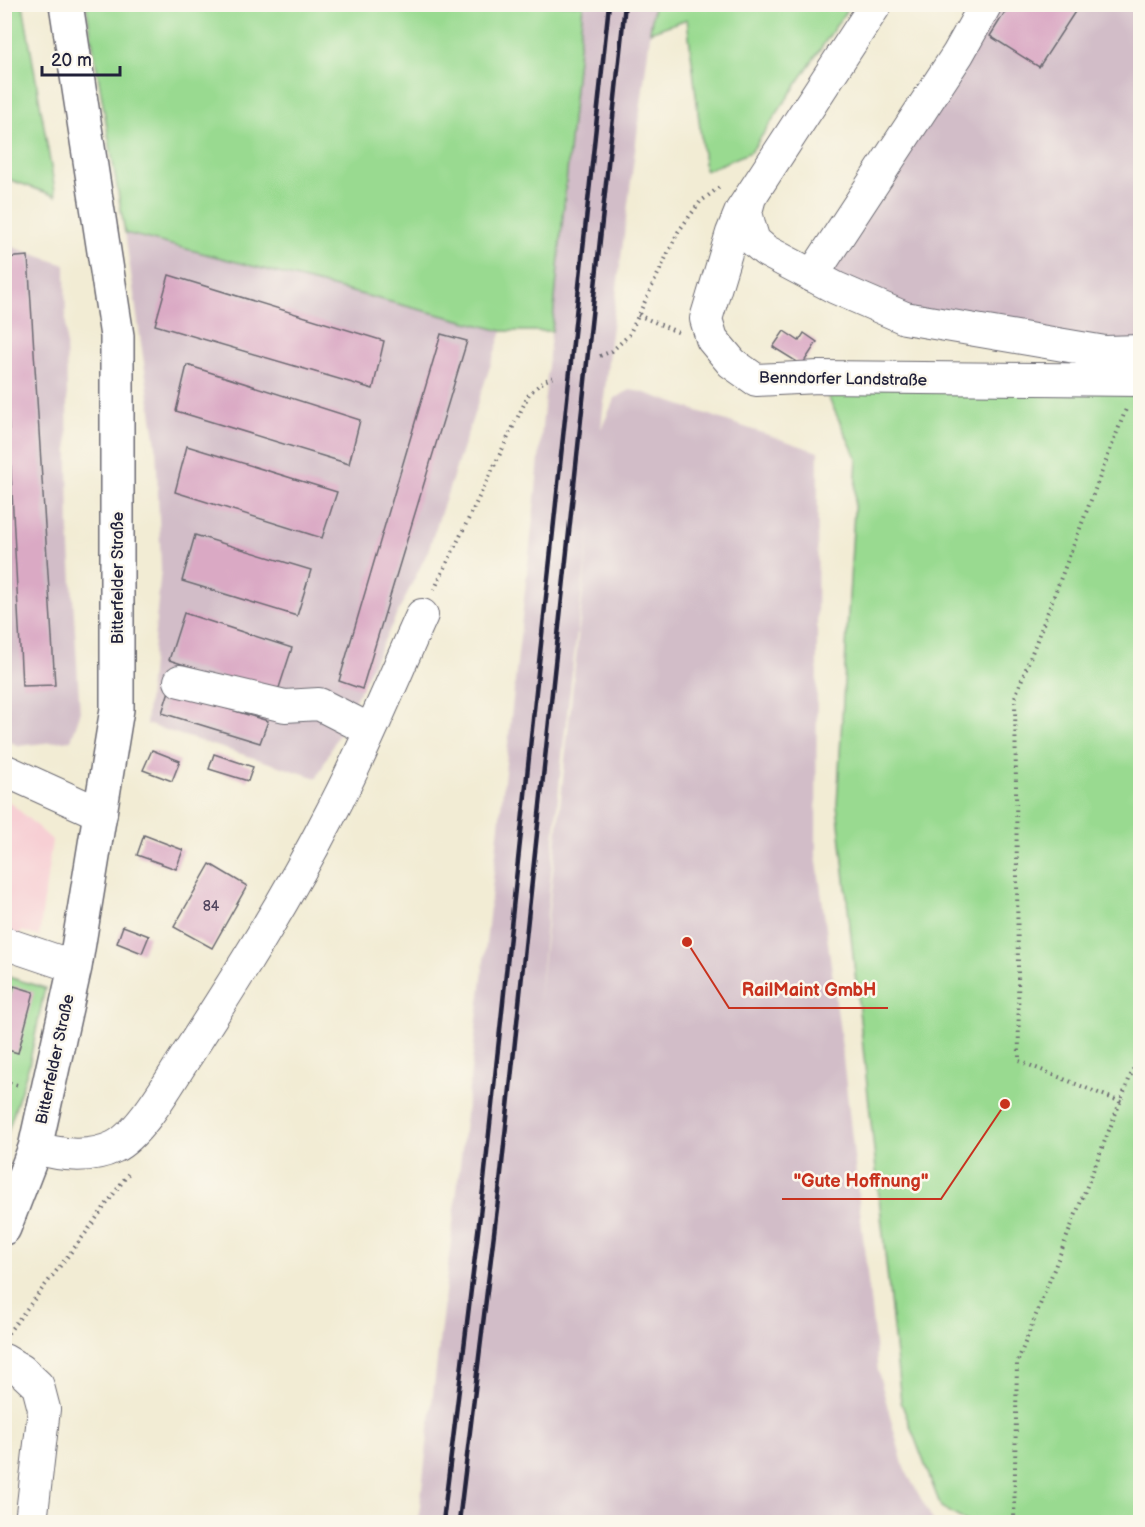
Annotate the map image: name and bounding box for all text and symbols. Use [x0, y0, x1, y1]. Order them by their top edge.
scale bar [42, 39, 120, 77]
text: 20 m [51, 50, 92, 71]
street label: Benndorfer Landstraße [759, 369, 928, 390]
street label: Bitterfelder Straße [109, 511, 128, 644]
house number: 84 [203, 898, 220, 915]
callout: RailMaint GmbH [729, 972, 888, 1008]
text: RailMaint GmbH [742, 980, 876, 1001]
street label: Bitterfelder Straße [32, 992, 79, 1126]
callout: "Gute Hoffnung" [782, 1163, 941, 1199]
text: "Gute Hoffnung" [793, 1171, 929, 1192]

